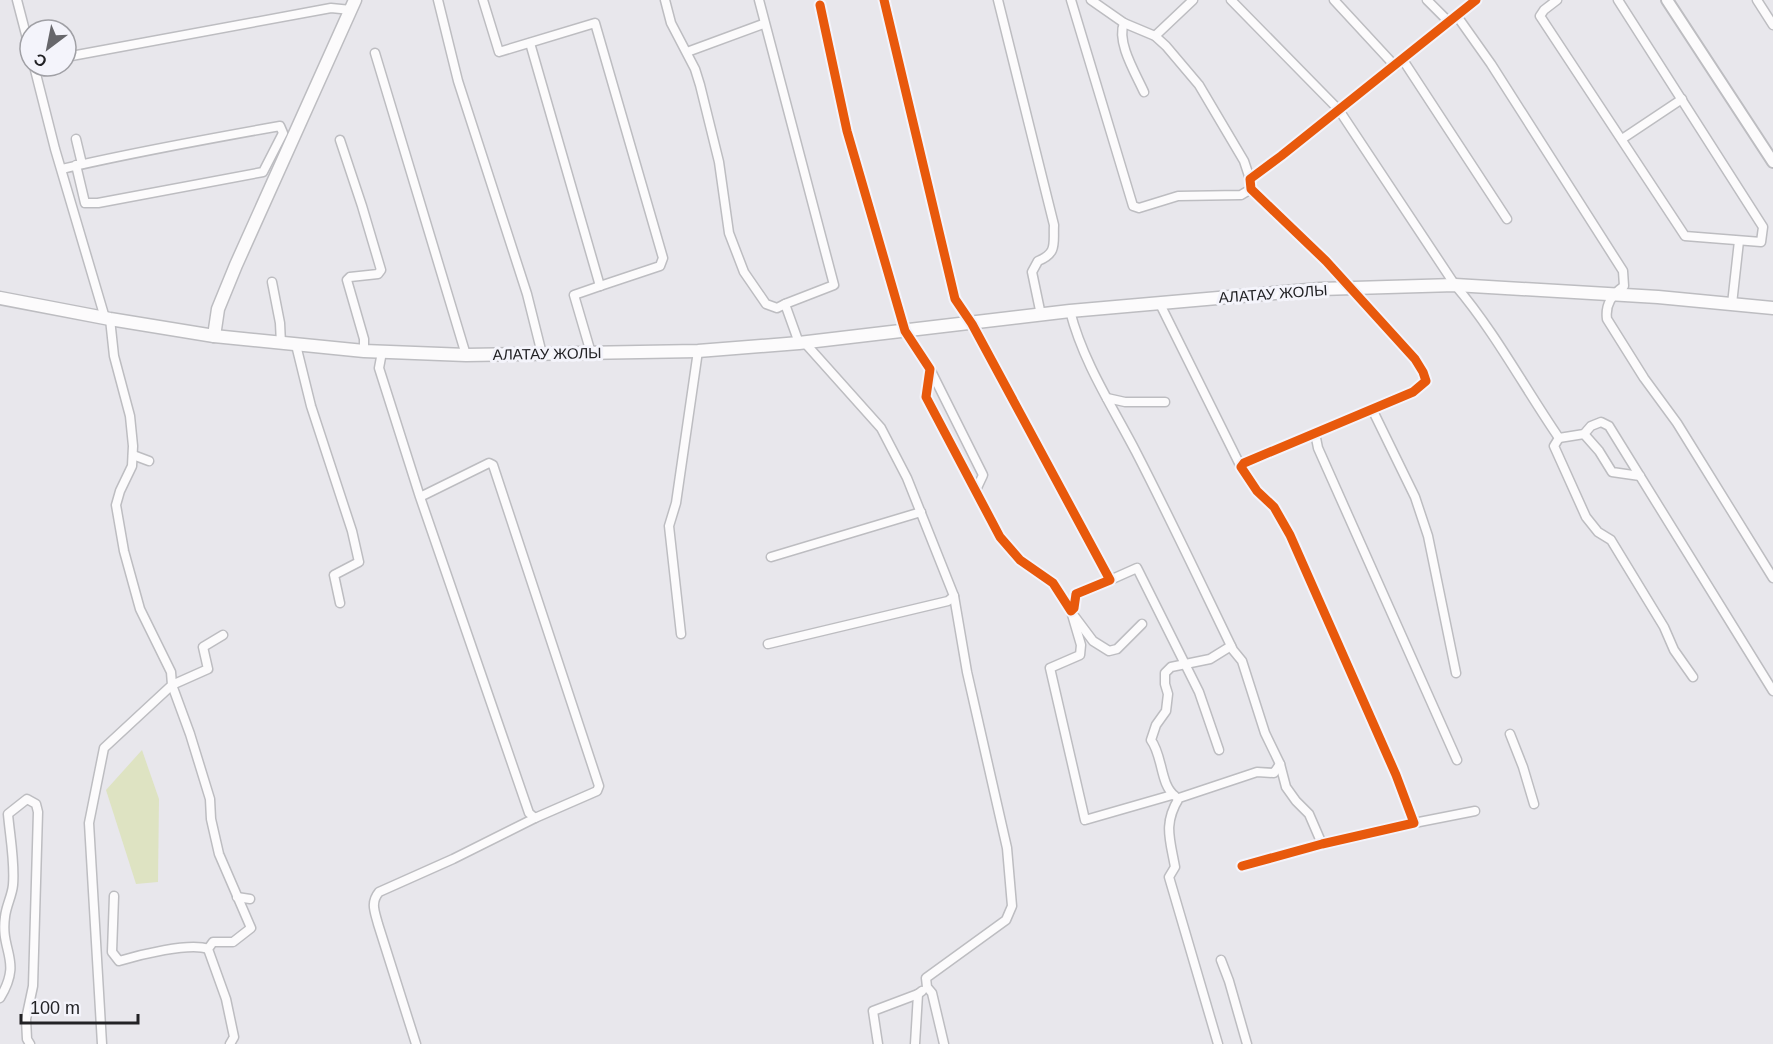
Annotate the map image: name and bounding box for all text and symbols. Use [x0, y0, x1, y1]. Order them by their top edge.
north arrow [18, 18, 78, 78]
text: С [31, 50, 50, 71]
street label: АЛАТАУ ЖОЛЫ [1218, 281, 1328, 306]
street label: АЛАТАУ ЖОЛЫ [492, 344, 602, 363]
scale bar [21, 987, 138, 1025]
text: 100 m [30, 998, 80, 1018]

